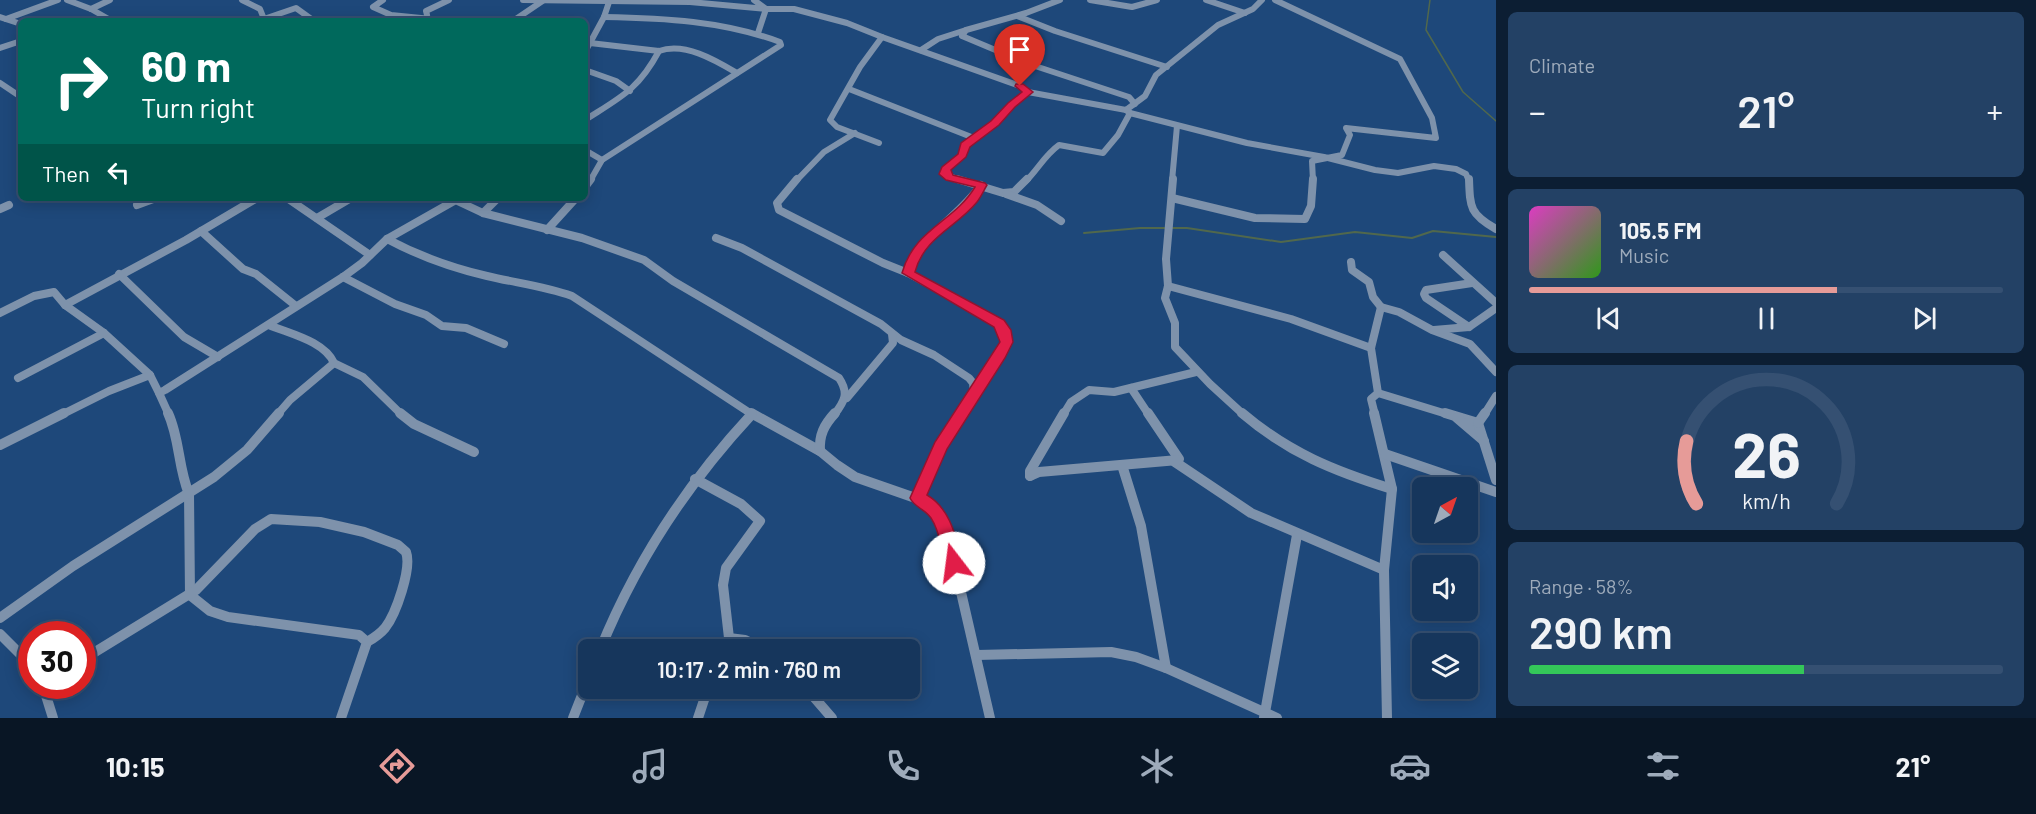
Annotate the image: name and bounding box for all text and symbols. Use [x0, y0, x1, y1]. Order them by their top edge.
pin [994, 24, 1045, 86]
icon: arrive [1003, 33, 1036, 66]
text: 60 m [141, 40, 231, 90]
icon: right [42, 42, 120, 120]
text: Climate [1529, 53, 1595, 77]
text: 21° [1737, 83, 1795, 137]
text: Turn right [141, 91, 255, 123]
text: − [1529, 91, 1546, 131]
text: + [1986, 91, 2003, 131]
icon: left [102, 156, 135, 189]
text: Then [42, 160, 90, 186]
text: 105.5 FM [1619, 217, 1701, 243]
text: Music [1619, 243, 1669, 267]
icon: previous [1592, 302, 1625, 335]
icon: pause [1750, 302, 1783, 335]
icon: next [1908, 302, 1941, 335]
text: 26 [1732, 416, 1800, 490]
north arrow [1412, 477, 1478, 543]
map controls [1412, 477, 1478, 699]
text: km/h [1742, 489, 1790, 514]
position arrow [922, 531, 986, 595]
button: sound [1412, 555, 1478, 621]
text: Range · 58% [1529, 574, 1633, 598]
text: 290 km [1529, 604, 1673, 658]
speed limit sign: 30 [18, 621, 96, 699]
button: layers [1412, 633, 1478, 699]
text: 10:17 · 2 min · 760 m [657, 656, 841, 682]
icon: directions [376, 745, 418, 787]
icon: music [629, 745, 671, 787]
icon: phone [882, 745, 924, 787]
icon: climate [1136, 745, 1178, 787]
icon: car [1389, 745, 1431, 787]
icon: filters [1642, 745, 1684, 787]
text: 10:15 [106, 750, 165, 782]
text: 21° [1896, 750, 1930, 782]

